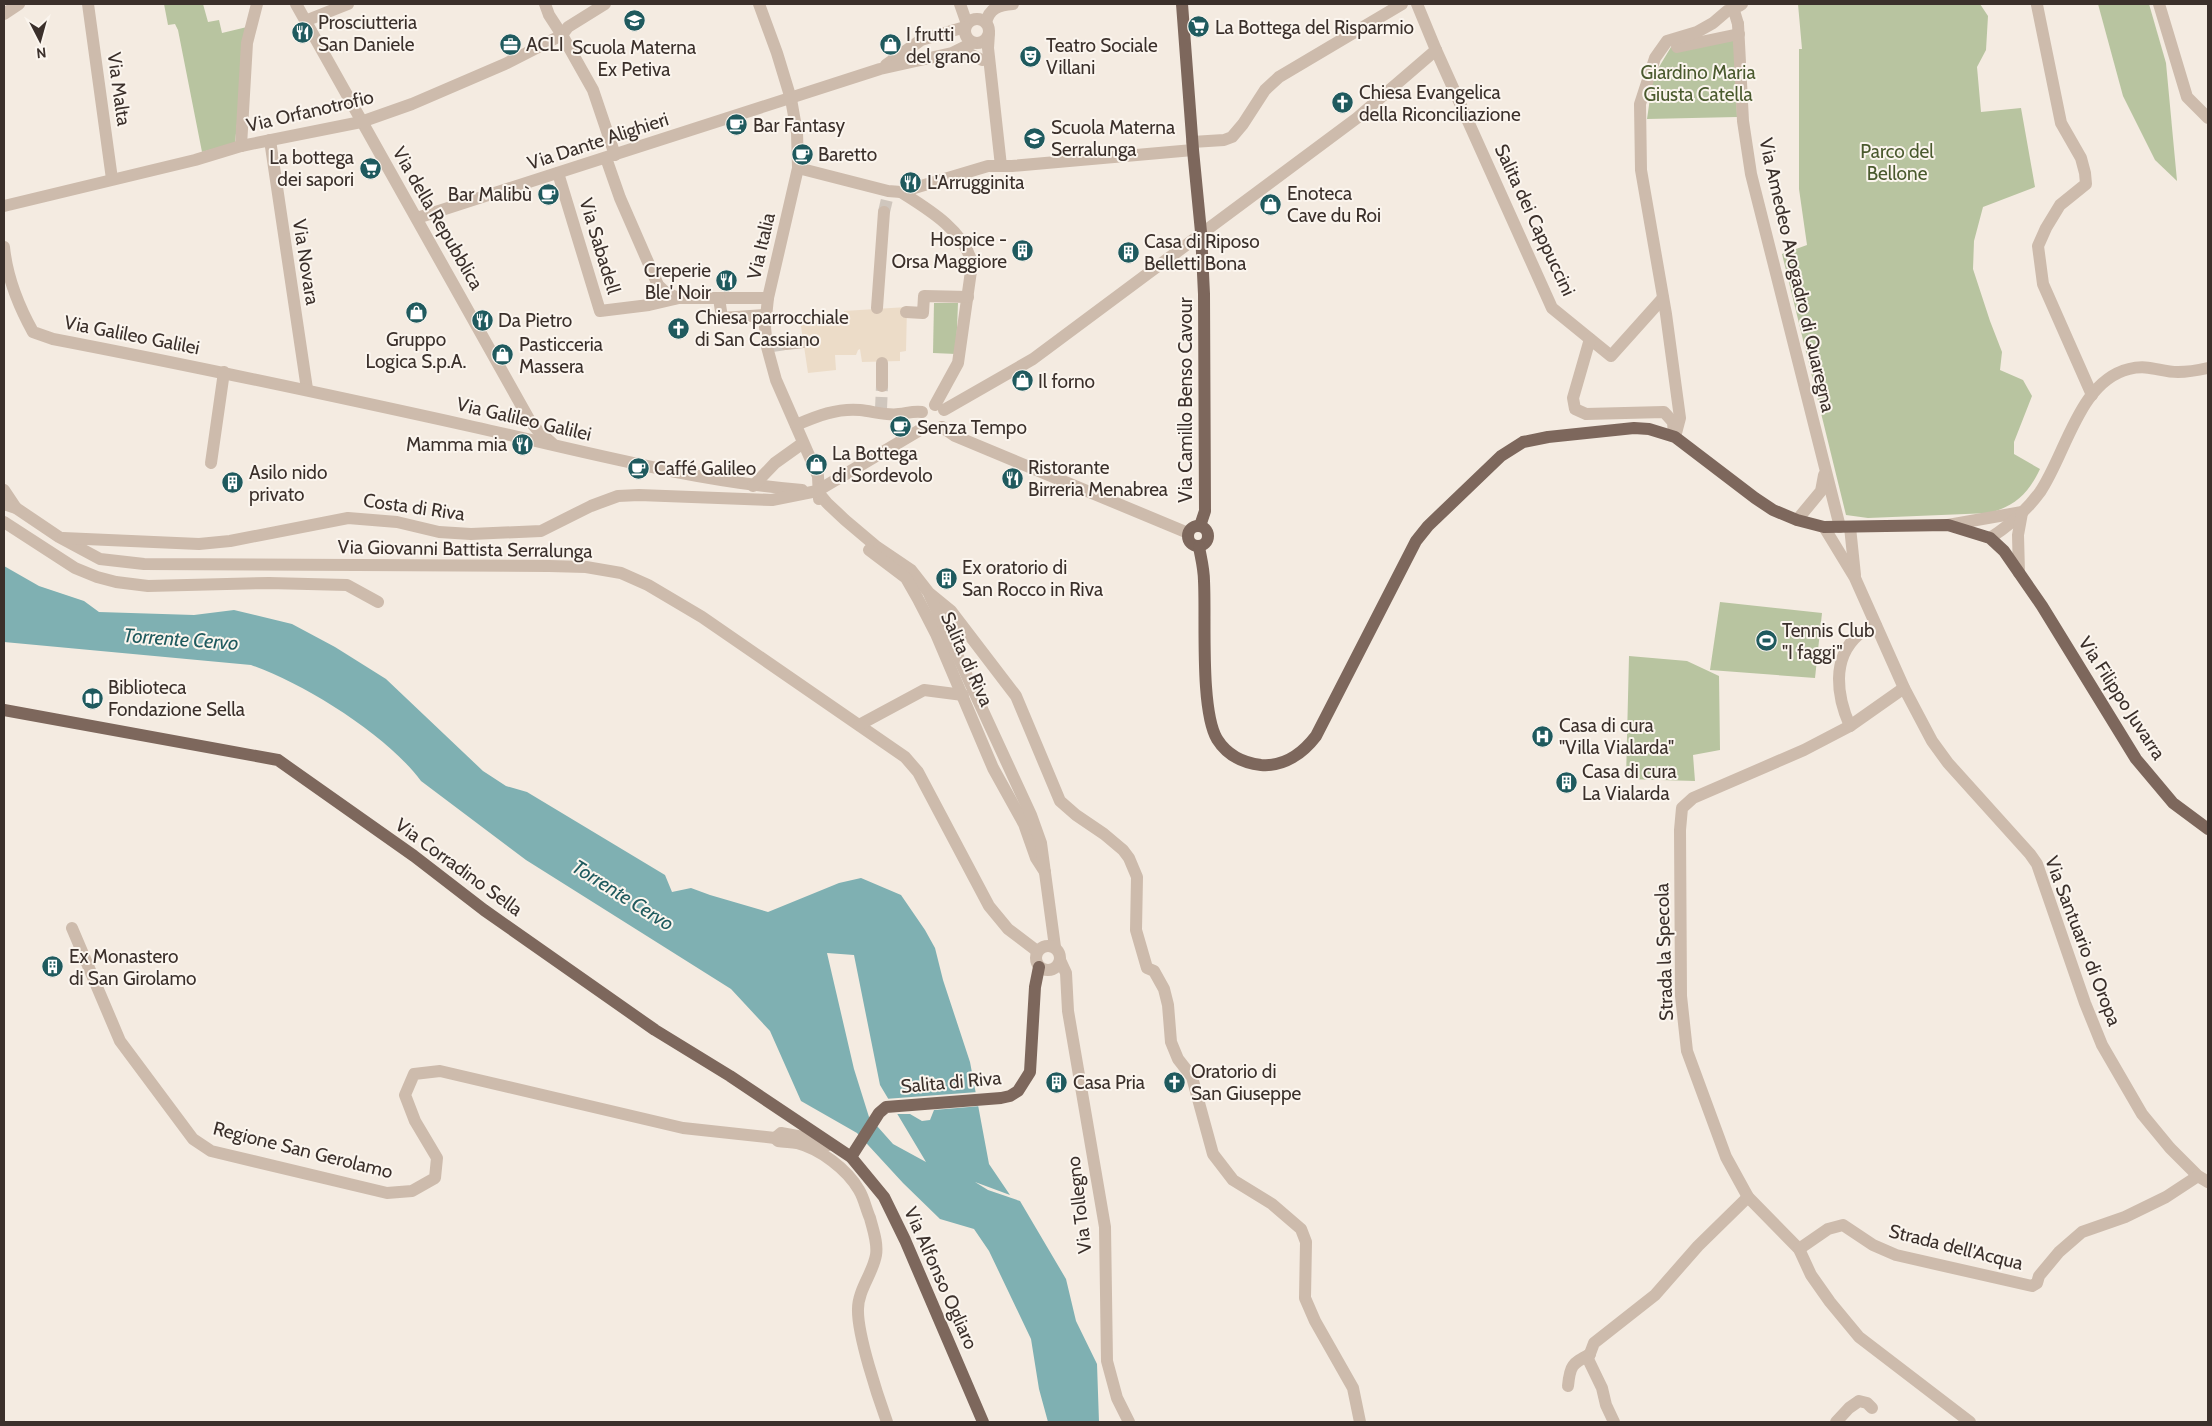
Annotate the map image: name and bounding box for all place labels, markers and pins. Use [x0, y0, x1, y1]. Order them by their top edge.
school or university icon: Scuola Materna Ex Petiva [622, 9, 646, 33]
place label: Prosciutteria San Daniele [318, 11, 417, 56]
supermarket icon: La Bottega del Risparmio [1187, 15, 1211, 39]
place label: La Bottega del Risparmio [1215, 16, 1414, 39]
restaurant icon: Prosciutteria San Daniele [290, 21, 314, 45]
place label: I frutti del grano [906, 23, 981, 68]
office icon: ACLI [498, 32, 522, 56]
place label: ACLI [526, 33, 564, 56]
shop icon: I frutti del grano [878, 33, 902, 57]
place label: Teatro Sociale Villani [1046, 34, 1158, 79]
place label: Scuola Materna Ex Petiva [572, 36, 696, 81]
theatre icon: Teatro Sociale Villani [1018, 44, 1042, 68]
place label: Chiesa Evangelica della Riconciliazione [1359, 81, 1521, 126]
church icon: Chiesa Evangelica della Riconciliazione [1331, 91, 1355, 115]
cafe icon: Bar Fantasy [725, 113, 749, 137]
place label: Bar Fantasy [753, 114, 846, 137]
place label: Scuola Materna Serralunga [1051, 116, 1175, 161]
school or university icon: Scuola Materna Serralunga [1023, 126, 1047, 150]
cafe icon: Baretto [790, 142, 814, 166]
place label: Baretto [818, 143, 877, 166]
place label: La bottega dei sapori [269, 146, 354, 191]
supermarket icon: La bottega dei sapori [358, 156, 382, 180]
restaurant icon: L'Arrugginita [899, 170, 923, 194]
place label: L'Arrugginita [927, 171, 1024, 194]
cafe icon: Bar Malibù [536, 182, 560, 206]
place label: Enoteca Cave du Roi [1287, 182, 1381, 227]
place label: Bar Malibù [448, 183, 532, 206]
shop icon: Enoteca Cave du Roi [1259, 192, 1283, 216]
place label: Hospice - Orsa Maggiore [892, 228, 1007, 273]
place label: Casa di Riposo Belletti Bona [1144, 230, 1260, 275]
building icon: Hospice - Orsa Maggiore [1011, 238, 1035, 262]
building icon: Casa di Riposo Belletti Bona [1116, 240, 1140, 264]
place label: Creperie Ble' Noir [644, 259, 711, 304]
restaurant icon: Creperie Ble' Noir [715, 269, 739, 293]
shop icon: Gruppo Logica S.p.A. [404, 301, 428, 325]
place label: Chiesa parrocchiale di San Cassiano [695, 306, 849, 351]
restaurant icon: Da Pietro [470, 308, 494, 332]
place label: Da Pietro [498, 309, 572, 332]
church icon: Chiesa parrocchiale di San Cassiano [667, 316, 691, 340]
place label: Gruppo Logica S.p.A. [366, 328, 466, 373]
place label: Pasticceria Massera [519, 333, 603, 378]
shop icon: Pasticceria Massera [491, 343, 515, 367]
shop icon: Il forno [1010, 369, 1034, 393]
place label: Il forno [1038, 370, 1095, 393]
cafe icon: Senza Tempo [889, 415, 913, 439]
place label: Senza Tempo [917, 416, 1027, 439]
restaurant icon: Mamma mia [511, 432, 535, 456]
place label: Mamma mia [406, 433, 507, 456]
place label: La Bottega di Sordevolo [832, 442, 933, 487]
shop icon: La Bottega di Sordevolo [804, 452, 828, 476]
cafe icon: Caffé Galileo [626, 456, 650, 480]
place label: Ristorante Birreria Menabrea [1028, 456, 1168, 501]
place label: Caffé Galileo [654, 457, 756, 480]
place label: Asilo nido privato [249, 461, 327, 506]
restaurant icon: Ristorante Birreria Menabrea [1000, 466, 1024, 490]
building icon: Asilo nido privato [221, 471, 245, 495]
place label: Ex oratorio di San Rocco in Riva [962, 556, 1103, 601]
building icon: Ex oratorio di San Rocco in Riva [934, 566, 958, 590]
place label: Tennis Club "I faggi" [1782, 619, 1874, 664]
sports icon: Tennis Club "I faggi" [1754, 629, 1778, 653]
place label: Biblioteca Fondazione Sella [108, 676, 245, 721]
library icon: Biblioteca Fondazione Sella [80, 686, 104, 710]
place label: Casa di cura "Villa Vialarda" [1559, 714, 1674, 759]
hospital icon: Casa di cura "Villa Vialarda" [1531, 724, 1555, 748]
place label: Casa di cura La Vialarda [1582, 760, 1677, 805]
building icon: Casa di cura La Vialarda [1554, 770, 1578, 794]
place label: Ex Monastero di San Girolamo [69, 945, 197, 990]
building icon: Ex Monastero di San Girolamo [41, 955, 65, 979]
place label: Oratorio di San Giuseppe [1191, 1060, 1302, 1105]
building icon: Casa Pria [1045, 1070, 1069, 1094]
church icon: Oratorio di San Giuseppe [1163, 1070, 1187, 1094]
place label: Casa Pria [1073, 1071, 1145, 1094]

